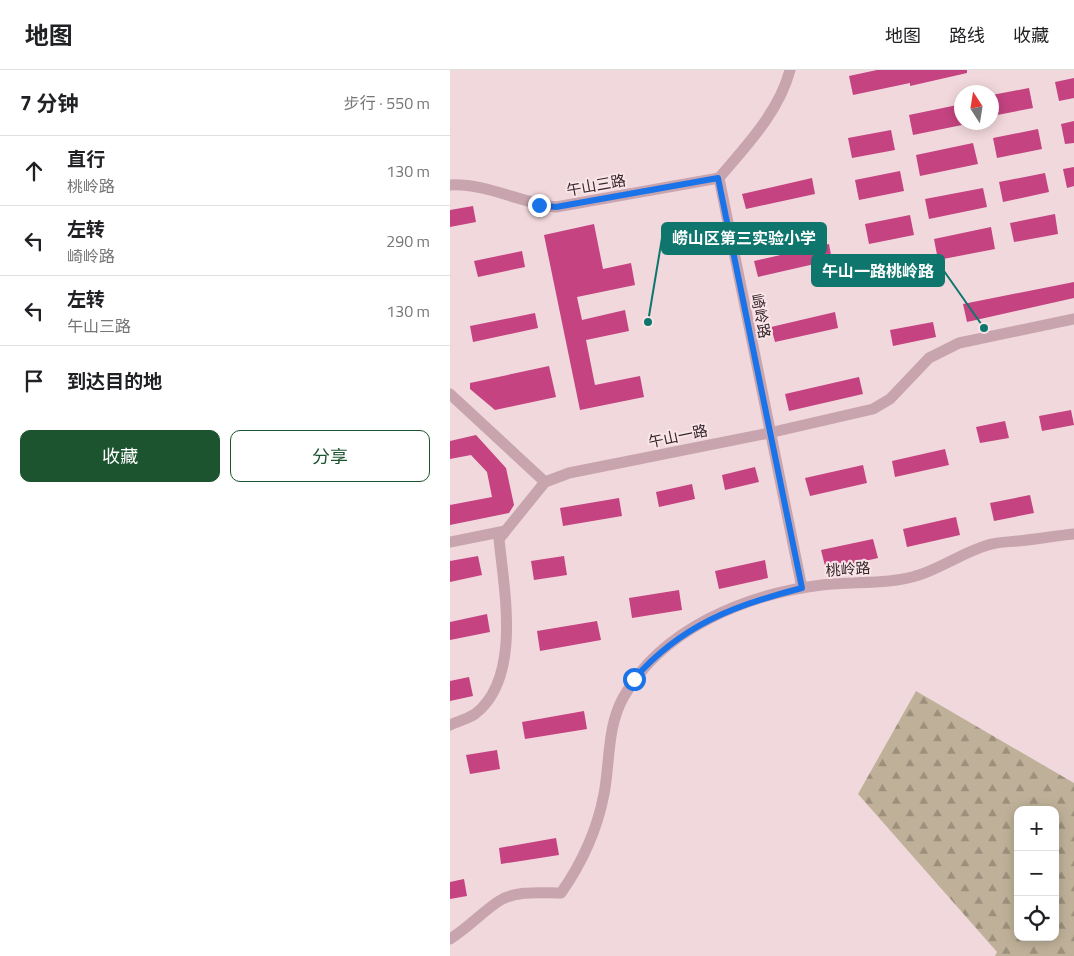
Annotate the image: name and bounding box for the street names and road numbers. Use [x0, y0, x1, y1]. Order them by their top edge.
street label: 午山三路 [564, 168, 628, 202]
street label: 崎岭路 [745, 292, 777, 340]
street label: 午山一路 [646, 419, 710, 453]
street label: 桃岭路 [825, 556, 871, 582]

